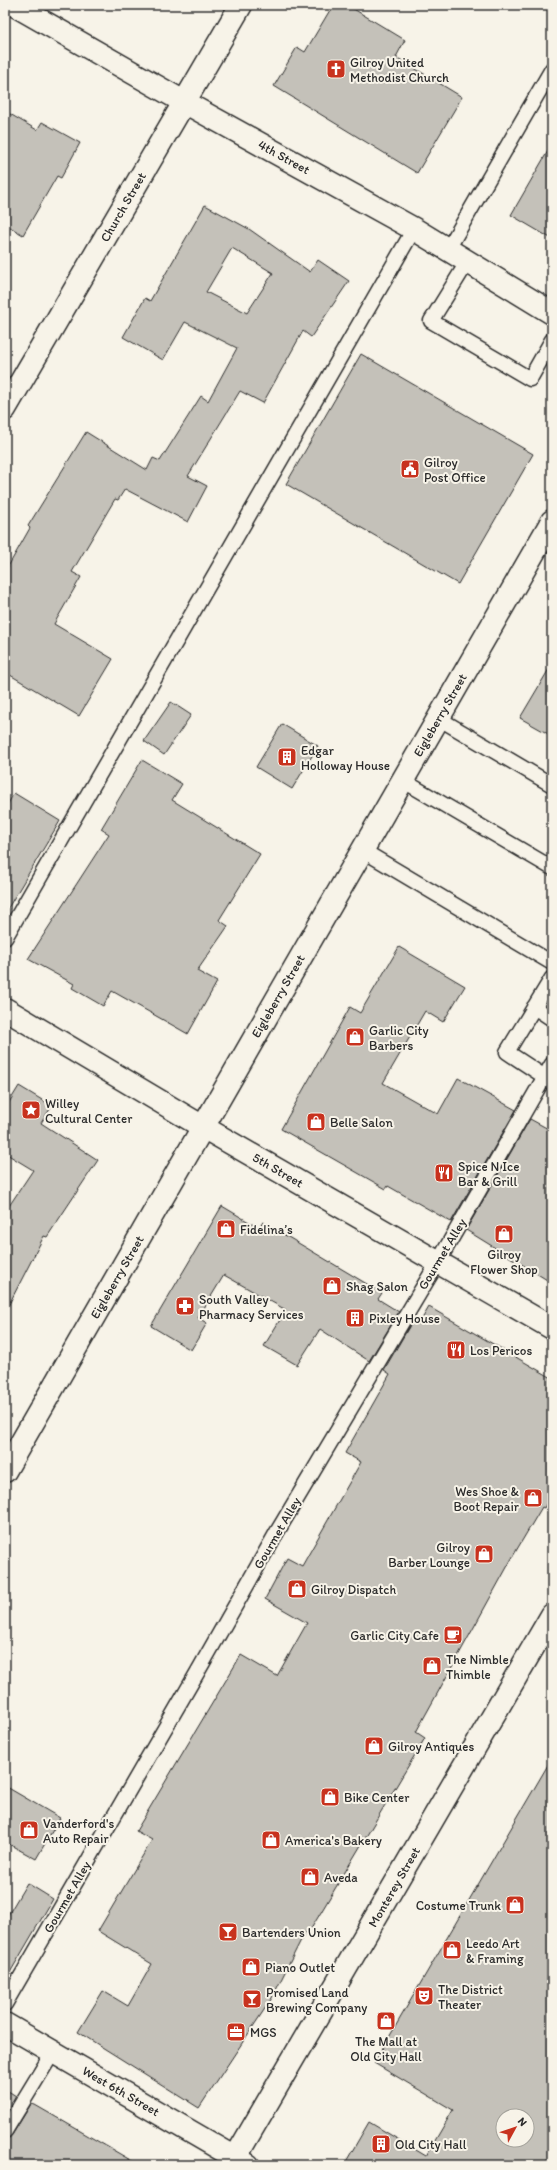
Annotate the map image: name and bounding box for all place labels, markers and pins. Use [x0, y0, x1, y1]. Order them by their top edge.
place label: Gilroy United Methodist Church [350, 55, 449, 85]
church icon: Gilroy United Methodist Church [325, 58, 347, 80]
place label: Gilroy Post Office [424, 455, 486, 485]
public building icon: Gilroy Post Office [399, 458, 421, 480]
place label: Edgar Holloway House [301, 743, 390, 773]
building icon: Edgar Holloway House [276, 746, 298, 768]
place label: Garlic City Barbers [369, 1023, 429, 1053]
shop icon: Garlic City Barbers [344, 1026, 366, 1048]
place label: Willey Cultural Center [45, 1096, 133, 1126]
place icon: Willey Cultural Center [20, 1099, 42, 1121]
shop icon: Belle Salon [305, 1111, 327, 1133]
place label: Belle Salon [330, 1115, 393, 1130]
place label: Spice N Ice Bar & Grill [458, 1159, 519, 1189]
restaurant icon: Spice N Ice Bar & Grill [433, 1162, 455, 1184]
shop icon: Fidelina’s [215, 1218, 237, 1240]
place label: Fidelina’s [240, 1222, 293, 1237]
shop icon: Gilroy Flower Shop [493, 1223, 515, 1245]
place label: Gilroy Flower Shop [470, 1247, 538, 1277]
shop icon: Shag Salon [321, 1275, 343, 1297]
place label: Shag Salon [346, 1279, 409, 1294]
place label: South Valley Pharmacy Services [199, 1292, 304, 1322]
pharmacy icon: South Valley Pharmacy Services [174, 1295, 196, 1317]
building icon: Pixley House [344, 1307, 366, 1329]
place label: Pixley House [369, 1311, 440, 1326]
restaurant icon: Los Pericos [445, 1339, 467, 1361]
place label: Los Pericos [470, 1343, 532, 1358]
place label: Wes Shoe & Boot Repair [454, 1484, 520, 1514]
shop icon: Wes Shoe & Boot Repair [522, 1487, 544, 1509]
place label: Gilroy Barber Lounge [388, 1540, 470, 1570]
shop icon: Gilroy Barber Lounge [473, 1543, 495, 1565]
shop icon: Gilroy Dispatch [286, 1578, 308, 1600]
place label: Gilroy Dispatch [311, 1582, 396, 1597]
cafe icon: Garlic City Cafe [442, 1624, 464, 1646]
place label: Garlic City Cafe [350, 1628, 439, 1643]
place label: The Nimble Thimble [446, 1652, 509, 1682]
shop icon: The Nimble Thimble [421, 1655, 443, 1677]
shop icon: Gilroy Antiques [363, 1735, 385, 1757]
place label: Gilroy Antiques [388, 1739, 474, 1754]
shop icon: Bike Center [319, 1786, 341, 1808]
place label: Bike Center [344, 1790, 410, 1805]
place label: Vanderford's Auto Repair [43, 1816, 114, 1846]
shop icon: Vanderford's Auto Repair [18, 1819, 40, 1841]
shop icon: America's Bakery [260, 1829, 282, 1851]
place label: America's Bakery [285, 1833, 382, 1848]
shop icon: Aveda [299, 1866, 321, 1888]
place label: Aveda [324, 1870, 358, 1885]
shop icon: Costume Trunk [504, 1894, 526, 1916]
place label: Costume Trunk [416, 1898, 501, 1913]
bar icon: Bartenders Union [217, 1921, 239, 1943]
place label: Bartenders Union [242, 1925, 341, 1940]
place label: Leedo Art & Framing [466, 1936, 524, 1966]
shop icon: Leedo Art & Framing [441, 1939, 463, 1961]
shop icon: Piano Outlet [240, 1956, 262, 1978]
place label: Piano Outlet [265, 1960, 335, 1975]
place label: The District Theater [438, 1982, 503, 2012]
place label: Promised Land Brewing Company [266, 1985, 367, 2015]
theatre icon: The District Theater [413, 1985, 435, 2007]
bar icon: Promised Land Brewing Company [241, 1988, 263, 2010]
shop icon: The Mall at Old City Hall [375, 2010, 397, 2032]
office icon: MGS [225, 2021, 247, 2043]
place label: MGS [250, 2025, 277, 2040]
place label: The Mall at Old City Hall [350, 2034, 422, 2064]
building icon: Old City Hall [370, 2133, 392, 2155]
place label: Old City Hall [395, 2137, 467, 2152]

